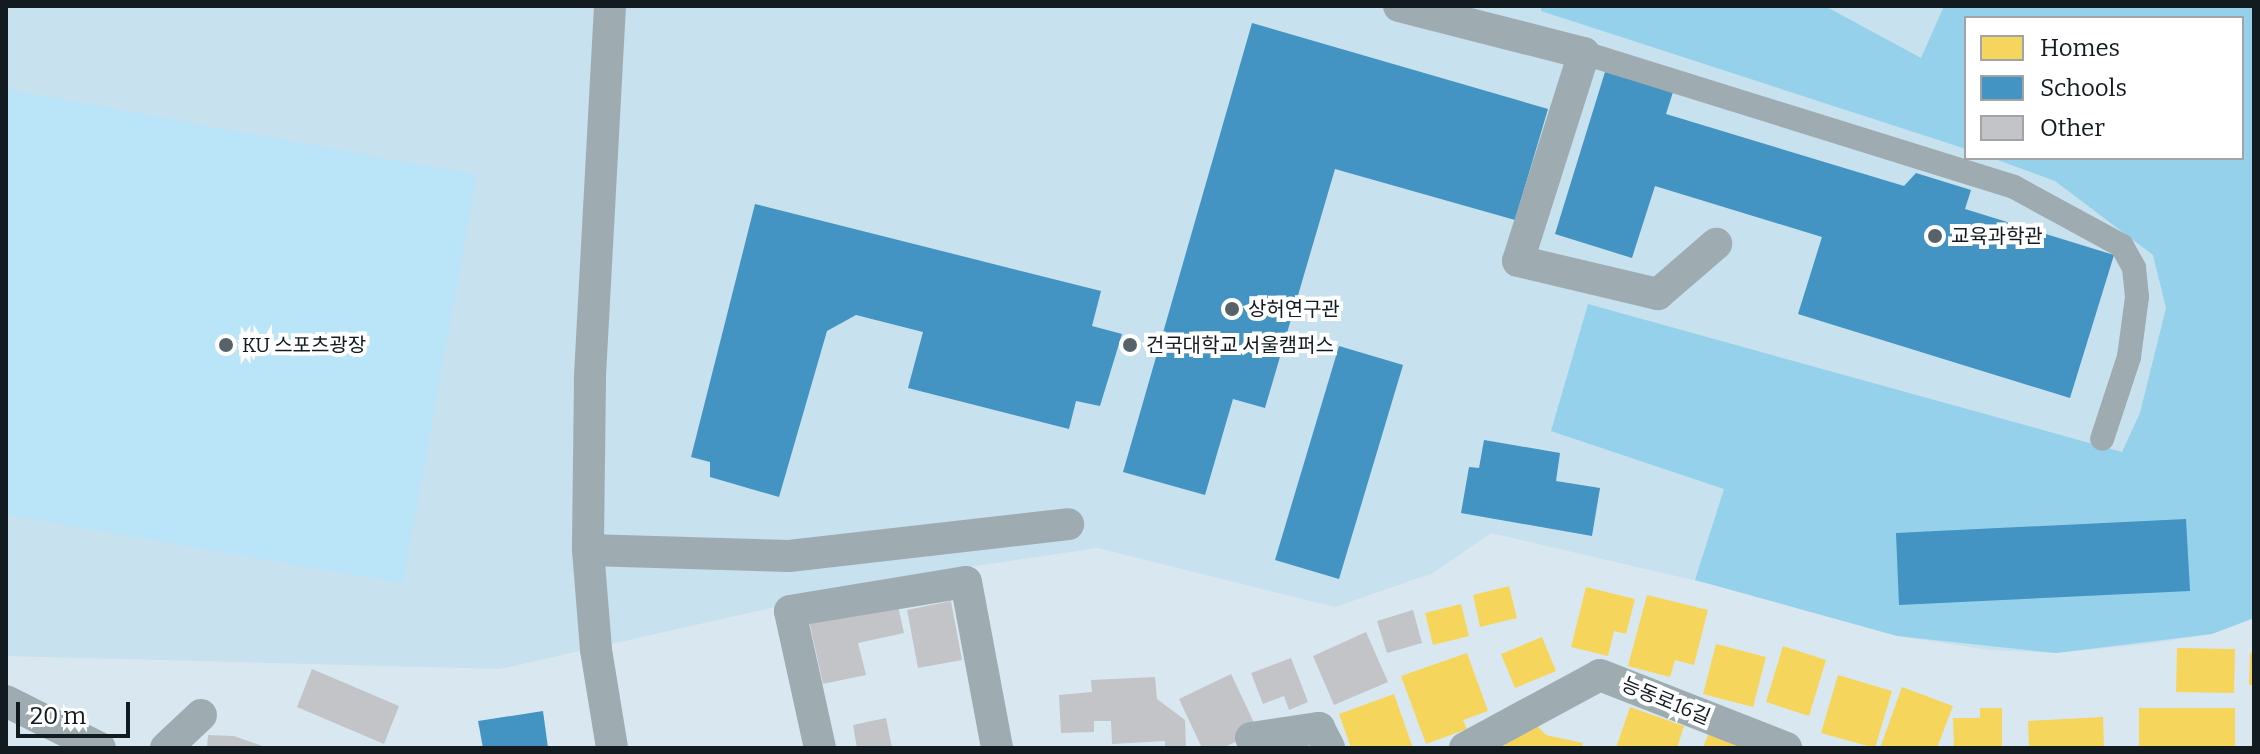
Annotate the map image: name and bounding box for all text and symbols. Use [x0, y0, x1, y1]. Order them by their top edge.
legend [1964, 16, 2244, 160]
text: Homes [2040, 34, 2120, 62]
text: Schools [2040, 74, 2127, 102]
text: Other [2040, 114, 2105, 142]
place label: 교육과학관 [1951, 224, 2043, 248]
marker: 교육과학관 [1926, 227, 1944, 245]
place label: 상허연구관 [1248, 297, 1340, 321]
marker: 상허연구관 [1223, 300, 1241, 318]
place label: KU 스포츠광장 [242, 333, 366, 357]
place label: 건국대학교 서울캠퍼스 [1146, 333, 1334, 357]
marker: KU 스포츠광장 [217, 336, 235, 354]
marker: 건국대학교 서울캠퍼스 [1121, 336, 1139, 354]
street label: 능동로16길 [1618, 672, 1714, 730]
scale bar [20, 686, 134, 736]
text: 20 m [30, 702, 86, 730]

